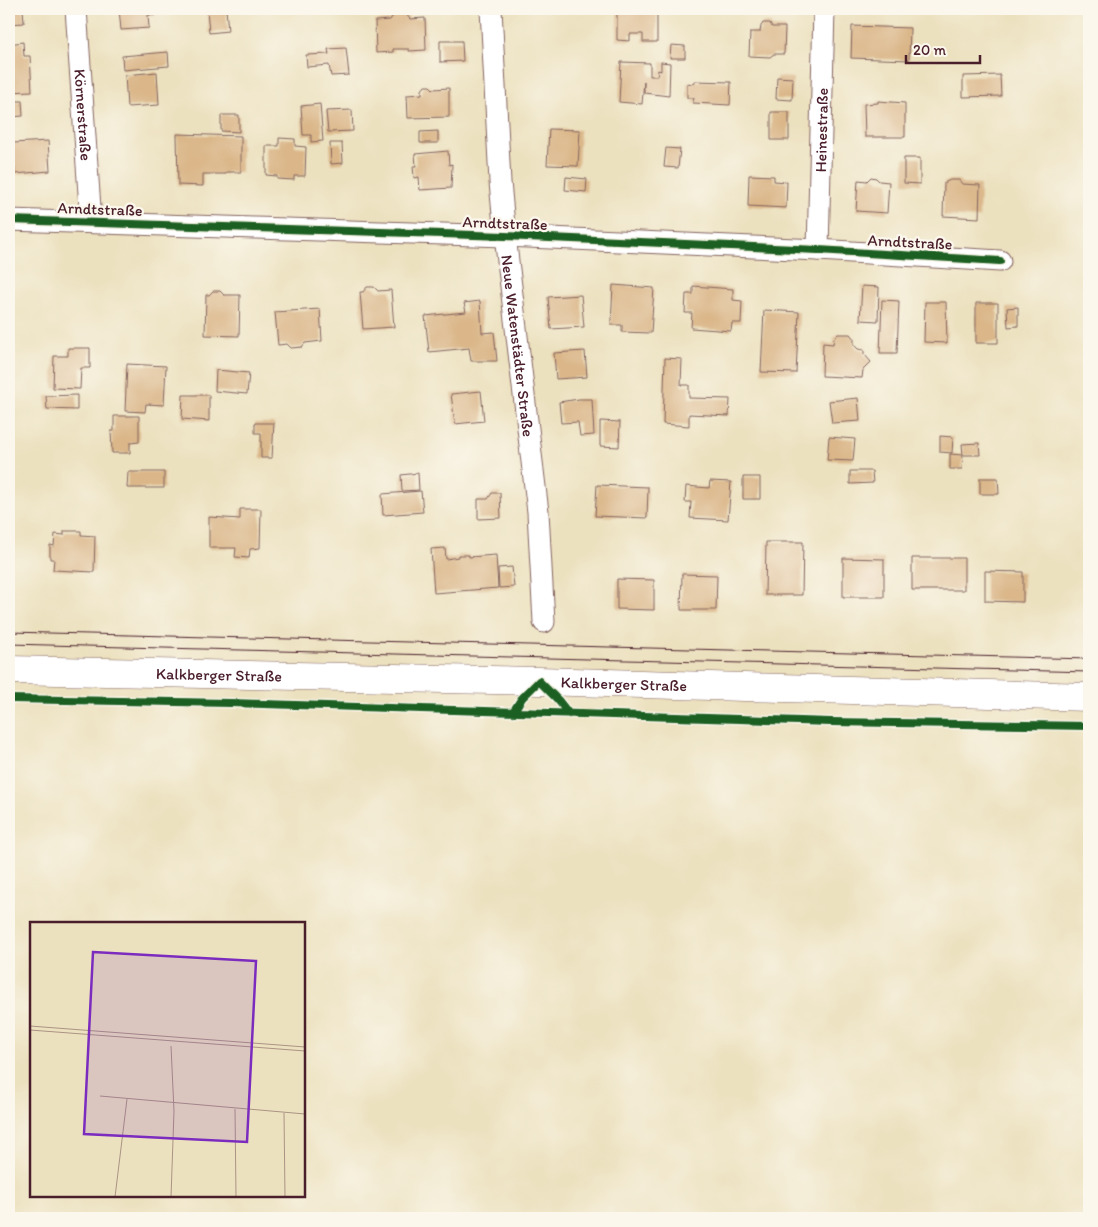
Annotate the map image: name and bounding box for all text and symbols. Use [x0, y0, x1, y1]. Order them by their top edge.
scale bar [906, 32, 979, 64]
text: 20 m [913, 41, 947, 59]
street label: Körnerstraße [71, 68, 96, 162]
street label: Heinestraße [810, 87, 832, 173]
street label: Arndtstraße [57, 198, 143, 220]
street label: Arndtstraße [462, 212, 548, 234]
street label: Arndtstraße [867, 230, 953, 254]
street label: Neue Watenstädter Straße [498, 254, 538, 438]
street label: Kalkberger Straße [156, 664, 282, 685]
street label: Kalkberger Straße [560, 672, 687, 695]
inset map [30, 922, 305, 1197]

